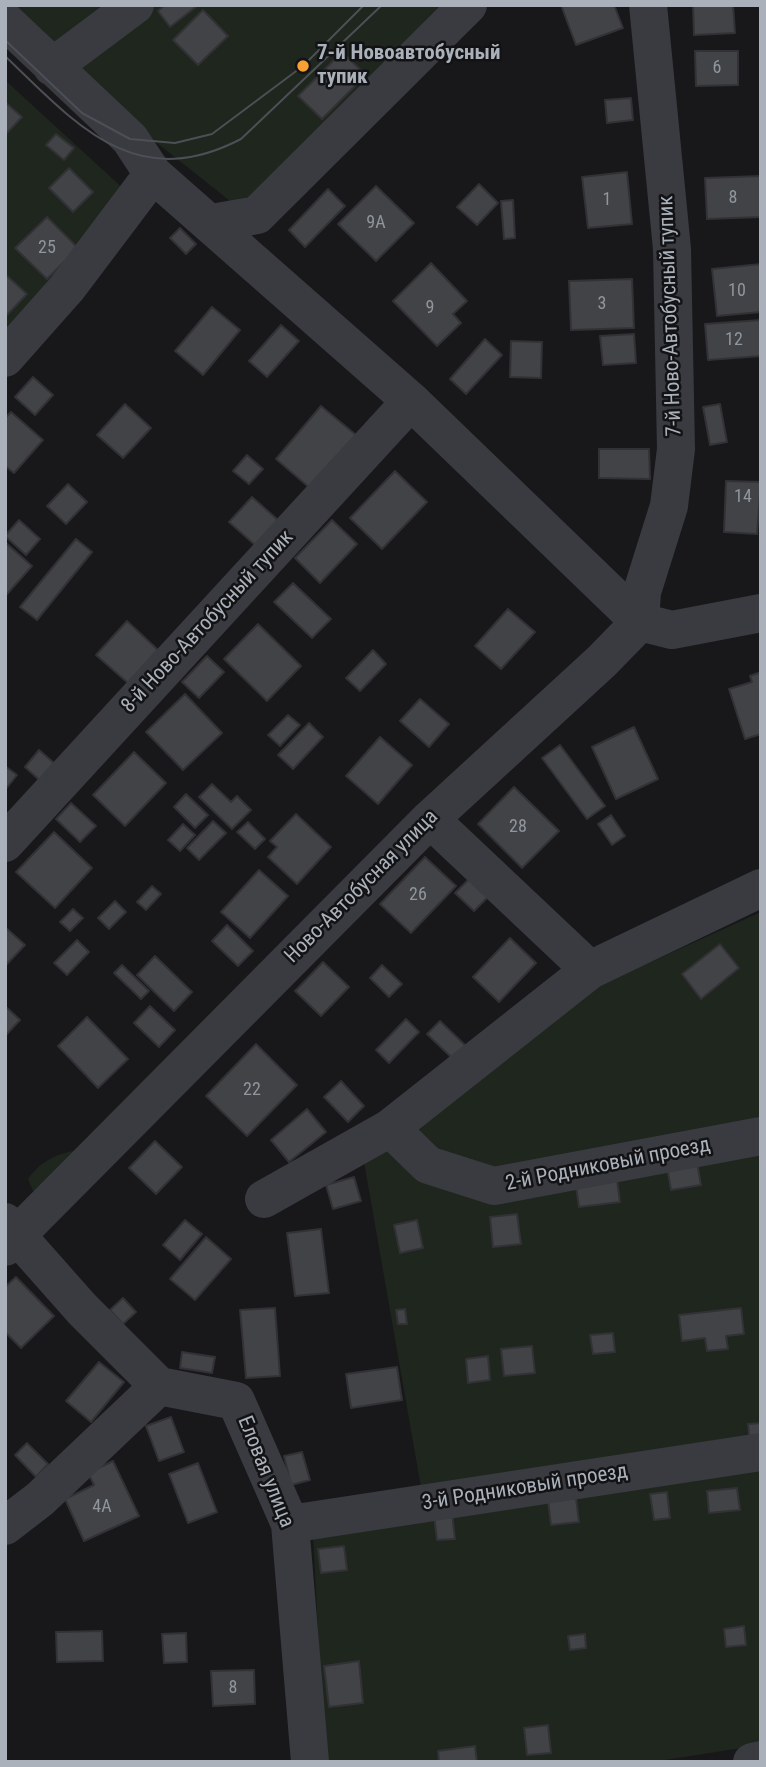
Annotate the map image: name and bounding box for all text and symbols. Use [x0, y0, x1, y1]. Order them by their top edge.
place label: 7-й Новоавтобусный тупик [317, 41, 500, 91]
house number: 6 [713, 57, 721, 79]
marker: 7-й Новоавтобусный тупик [295, 58, 311, 74]
house number: 8 [729, 187, 737, 209]
house number: 1 [603, 189, 611, 211]
street label: 7-й Ново-Автобусный тупик [654, 195, 688, 437]
house number: 9А [366, 212, 386, 234]
house number: 25 [38, 237, 56, 259]
house number: 10 [728, 280, 746, 302]
house number: 3 [598, 293, 606, 315]
house number: 9 [426, 297, 434, 319]
house number: 12 [725, 329, 743, 351]
house number: 14 [734, 486, 752, 508]
street label: 8-й Ново-Автобусный тупик [117, 525, 299, 719]
street label: Ново-Автобусная улица [280, 805, 444, 969]
house number: 28 [509, 816, 527, 838]
house number: 26 [409, 884, 427, 906]
house number: 22 [243, 1079, 261, 1101]
street label: 2-й Родниковый проезд [504, 1133, 712, 1197]
street label: Еловая улица [231, 1413, 299, 1531]
street label: 3-й Родниковый проезд [420, 1459, 630, 1517]
house number: 4А [92, 1496, 112, 1518]
house number: 8 [229, 1677, 237, 1699]

